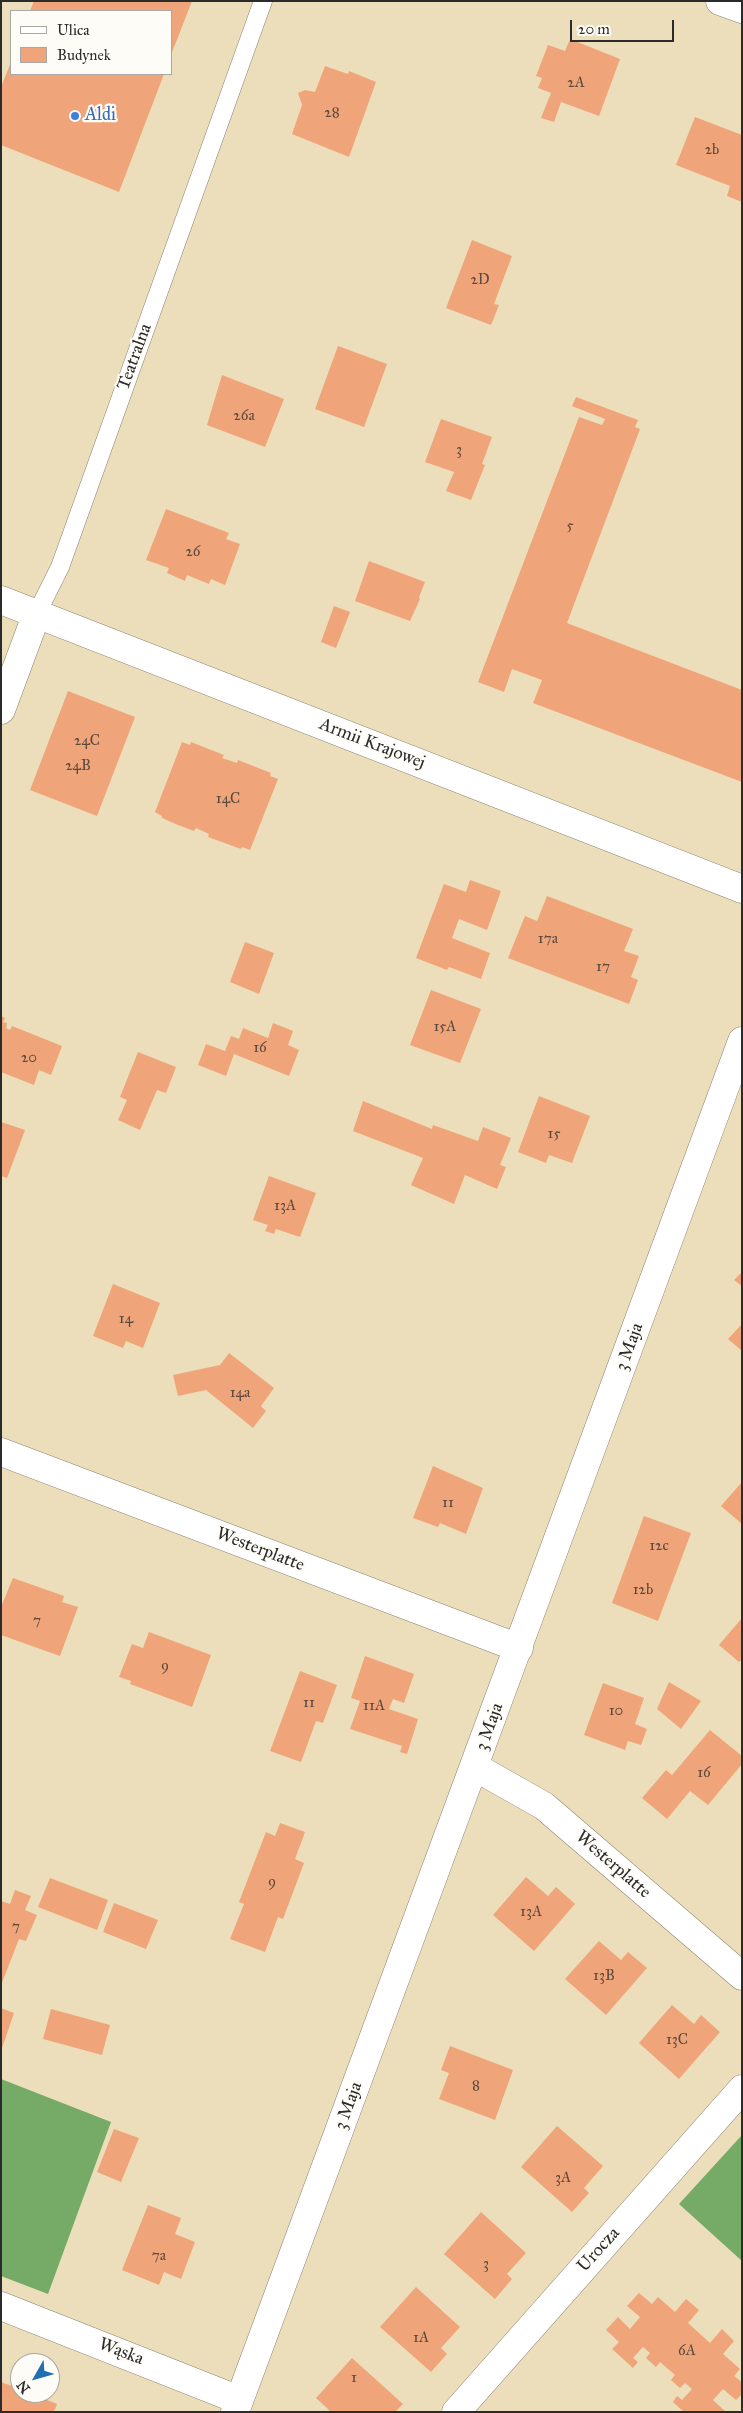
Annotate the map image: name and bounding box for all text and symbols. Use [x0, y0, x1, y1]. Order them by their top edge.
legend [10, 10, 172, 75]
scale bar [573, 10, 677, 42]
text: 20 m [578, 20, 610, 38]
text: Ulica [57, 21, 90, 39]
text: Budynek [57, 46, 111, 64]
house number: 2A [567, 74, 585, 92]
house number: 28 [324, 104, 340, 122]
place label: Aldi [85, 105, 116, 127]
marker: Aldi [69, 110, 81, 122]
house number: 2b [705, 141, 719, 159]
house number: 2D [470, 271, 490, 289]
street label: Teatralna [113, 321, 157, 393]
house number: 26a [233, 407, 255, 425]
house number: 3 [456, 441, 462, 459]
house number: 5 [567, 517, 573, 535]
house number: 26 [185, 543, 201, 561]
street label: Armii Krajowej [316, 714, 428, 774]
house number: 24C [74, 732, 100, 750]
house number: 24B [65, 757, 91, 775]
house number: 14C [216, 790, 240, 808]
house number: 17a [538, 930, 558, 948]
house number: 17 [596, 958, 610, 976]
house number: 15A [434, 1018, 456, 1036]
house number: 16 [253, 1039, 267, 1057]
house number: 20 [21, 1049, 37, 1067]
house number: 15 [548, 1125, 560, 1143]
house number: 13A [274, 1197, 296, 1215]
house number: 14 [119, 1310, 133, 1328]
street label: 3 Maja [611, 1320, 649, 1374]
house number: 14a [230, 1384, 250, 1402]
house number: 11 [442, 1494, 454, 1512]
street label: Westerplatte [213, 1523, 307, 1577]
house number: 12c [649, 1537, 669, 1555]
house number: 12b [633, 1581, 653, 1599]
house number: 7 [33, 1612, 41, 1630]
house number: 9 [161, 1657, 169, 1675]
house number: 11 [303, 1694, 315, 1712]
house number: 11A [363, 1697, 385, 1715]
street label: 3 Maja [471, 1700, 509, 1754]
house number: 10 [609, 1702, 623, 1720]
house number: 16 [697, 1764, 711, 1782]
street label: Westerplatte [571, 1826, 655, 1904]
house number: 9 [268, 1873, 276, 1891]
house number: 13A [520, 1903, 542, 1921]
house number: 7 [12, 1918, 20, 1936]
house number: 13B [593, 1967, 615, 1985]
house number: 13C [666, 2031, 688, 2049]
house number: 8 [472, 2077, 480, 2095]
street label: 3 Maja [330, 2079, 368, 2133]
house number: 3A [555, 2169, 571, 2187]
street label: Urocza [573, 2223, 625, 2277]
house number: 7a [152, 2247, 166, 2265]
house number: 3 [483, 2255, 489, 2273]
house number: 1A [413, 2329, 429, 2347]
street label: Wąska [96, 2334, 146, 2370]
house number: 6A [678, 2342, 696, 2360]
north arrow [10, 2353, 60, 2403]
house number: 1 [351, 2369, 357, 2387]
text: N [13, 2377, 34, 2397]

